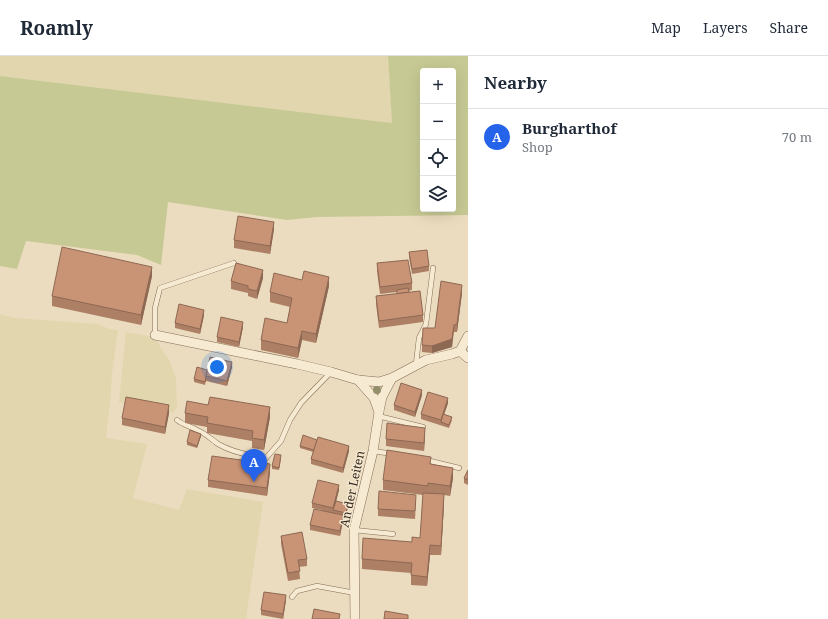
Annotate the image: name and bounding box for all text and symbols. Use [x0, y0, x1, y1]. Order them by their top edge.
text: Roamly [20, 15, 93, 41]
text: Map [651, 18, 681, 37]
text: Layers [703, 18, 748, 37]
text: Share [770, 18, 808, 37]
map controls [420, 68, 456, 212]
button: + [420, 68, 456, 104]
text: Nearby [484, 71, 547, 94]
button: − [420, 104, 456, 140]
text: Burgharthof [522, 118, 617, 138]
text: A [492, 128, 502, 146]
text: 70 m [782, 128, 812, 146]
text: Shop [522, 138, 553, 156]
button: locate [420, 140, 456, 176]
button: layers [420, 176, 456, 212]
your location [207, 357, 227, 377]
pin: A [241, 449, 267, 482]
street label: An der Leiten [336, 449, 368, 529]

